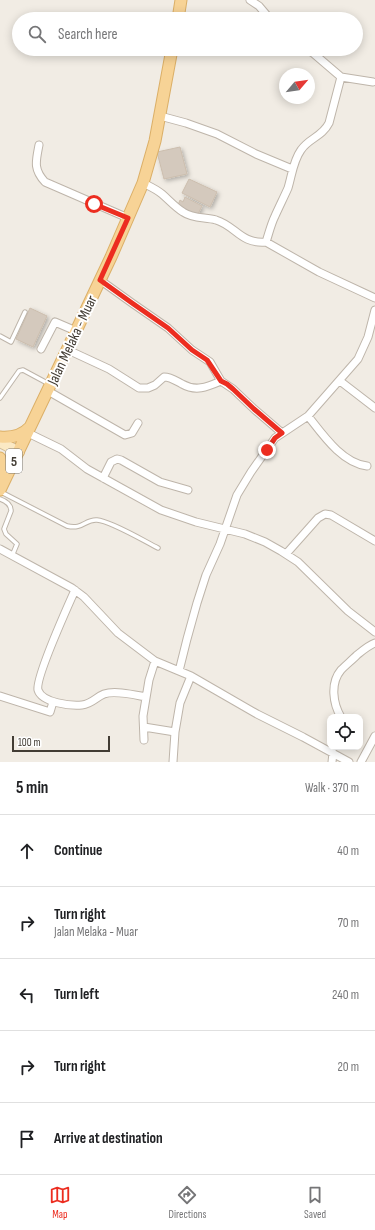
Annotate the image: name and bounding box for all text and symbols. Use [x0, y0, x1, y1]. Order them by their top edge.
search box [12, 12, 363, 56]
icon: search [26, 23, 48, 45]
text: Search here [58, 25, 118, 44]
north arrow [279, 68, 315, 104]
route start [85, 195, 103, 213]
street label: Jalan Melaka - Muar [43, 292, 102, 389]
route end [258, 441, 276, 459]
road number: 5 [6, 449, 22, 473]
map controls [327, 714, 363, 750]
button: locate [327, 714, 363, 750]
scale bar [12, 734, 110, 753]
text: 100 m [18, 736, 40, 749]
text: 5 min [16, 778, 48, 798]
text: Walk · 370 m [305, 780, 359, 796]
icon: ahead [16, 840, 38, 862]
text: Continue [54, 841, 103, 860]
text: 40 m [337, 843, 359, 859]
text: Turn right [54, 905, 106, 924]
icon: right [16, 912, 38, 934]
text: 70 m [338, 915, 359, 931]
text: Jalan Melaka - Muar [54, 924, 138, 940]
icon: left [16, 984, 38, 1006]
text: Turn left [54, 985, 99, 1004]
text: 240 m [332, 987, 359, 1003]
icon: right [16, 1056, 38, 1078]
text: Turn right [54, 1057, 106, 1076]
text: 20 m [337, 1059, 359, 1075]
icon: arrive [16, 1128, 38, 1150]
text: Arrive at destination [54, 1129, 163, 1148]
tab: Map [49, 1184, 71, 1221]
tab: Directions [169, 1184, 206, 1221]
tab: Saved [304, 1184, 326, 1221]

